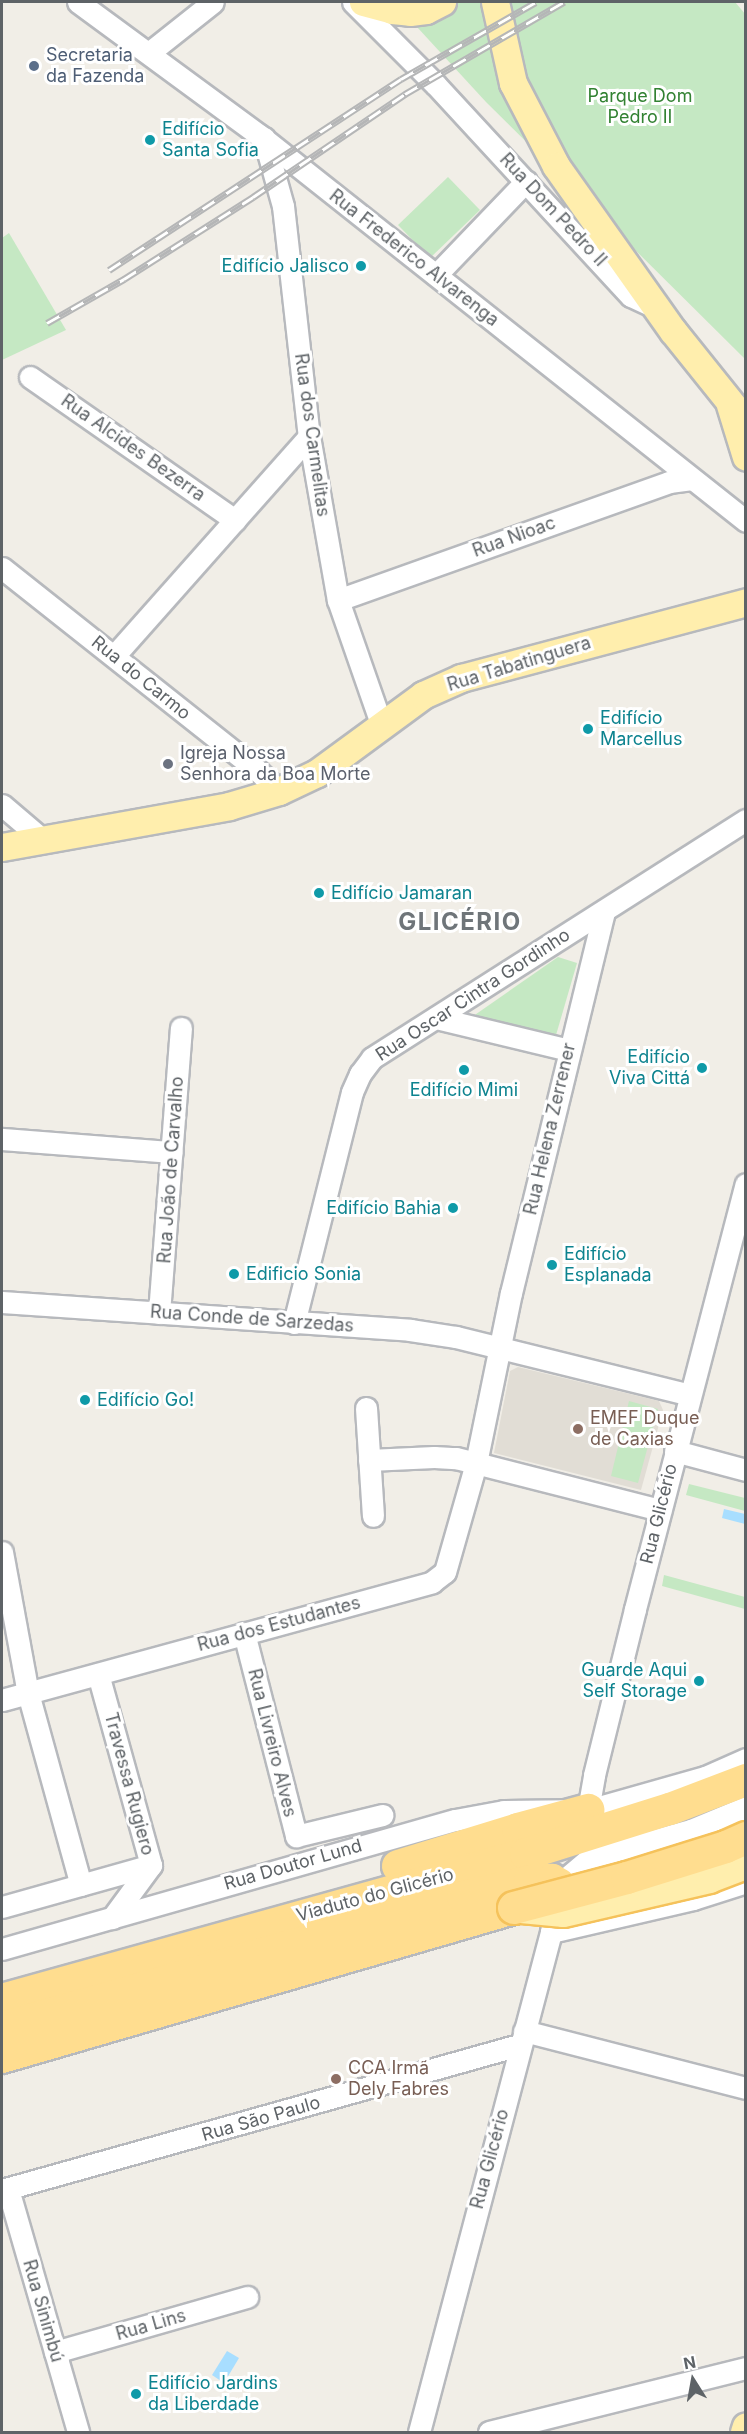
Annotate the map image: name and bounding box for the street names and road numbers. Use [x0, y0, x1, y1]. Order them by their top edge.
street label: Rua Dom Pedro II [495, 149, 611, 271]
street label: Rua Frederico Alvarenga [325, 185, 503, 331]
street label: Rua dos Carmelitas [290, 352, 334, 518]
street label: Rua Alcides Bezerra [57, 390, 209, 506]
street label: Rua Nioac [470, 512, 558, 562]
street label: Rua do Carmo [87, 631, 195, 725]
street label: Rua Tabatinguera [445, 632, 593, 696]
street label: Rua Oscar Cintra Gordinho [372, 924, 574, 1066]
street label: Rua Helena Zerrener [520, 1041, 580, 1217]
street label: Rua João de Carvalho [154, 1076, 188, 1264]
street label: Rua Conde de Sarzedas [149, 1301, 355, 1337]
street label: Rua Glicério [636, 1462, 682, 1566]
street label: Rua dos Estudantes [195, 1592, 363, 1656]
street label: Rua Livreiro Alves [243, 1666, 301, 1820]
street label: Travessa Rugiero [100, 1710, 158, 1858]
street label: Rua Doutor Lund [221, 1835, 365, 1895]
street label: Viaduto do Glicério [294, 1864, 456, 1926]
street label: Rua São Paulo [199, 2092, 323, 2146]
street label: Rua Glicério [466, 2107, 514, 2211]
street label: Rua Sinimbú [18, 2257, 68, 2365]
street label: Rua Lins [113, 2305, 189, 2345]

